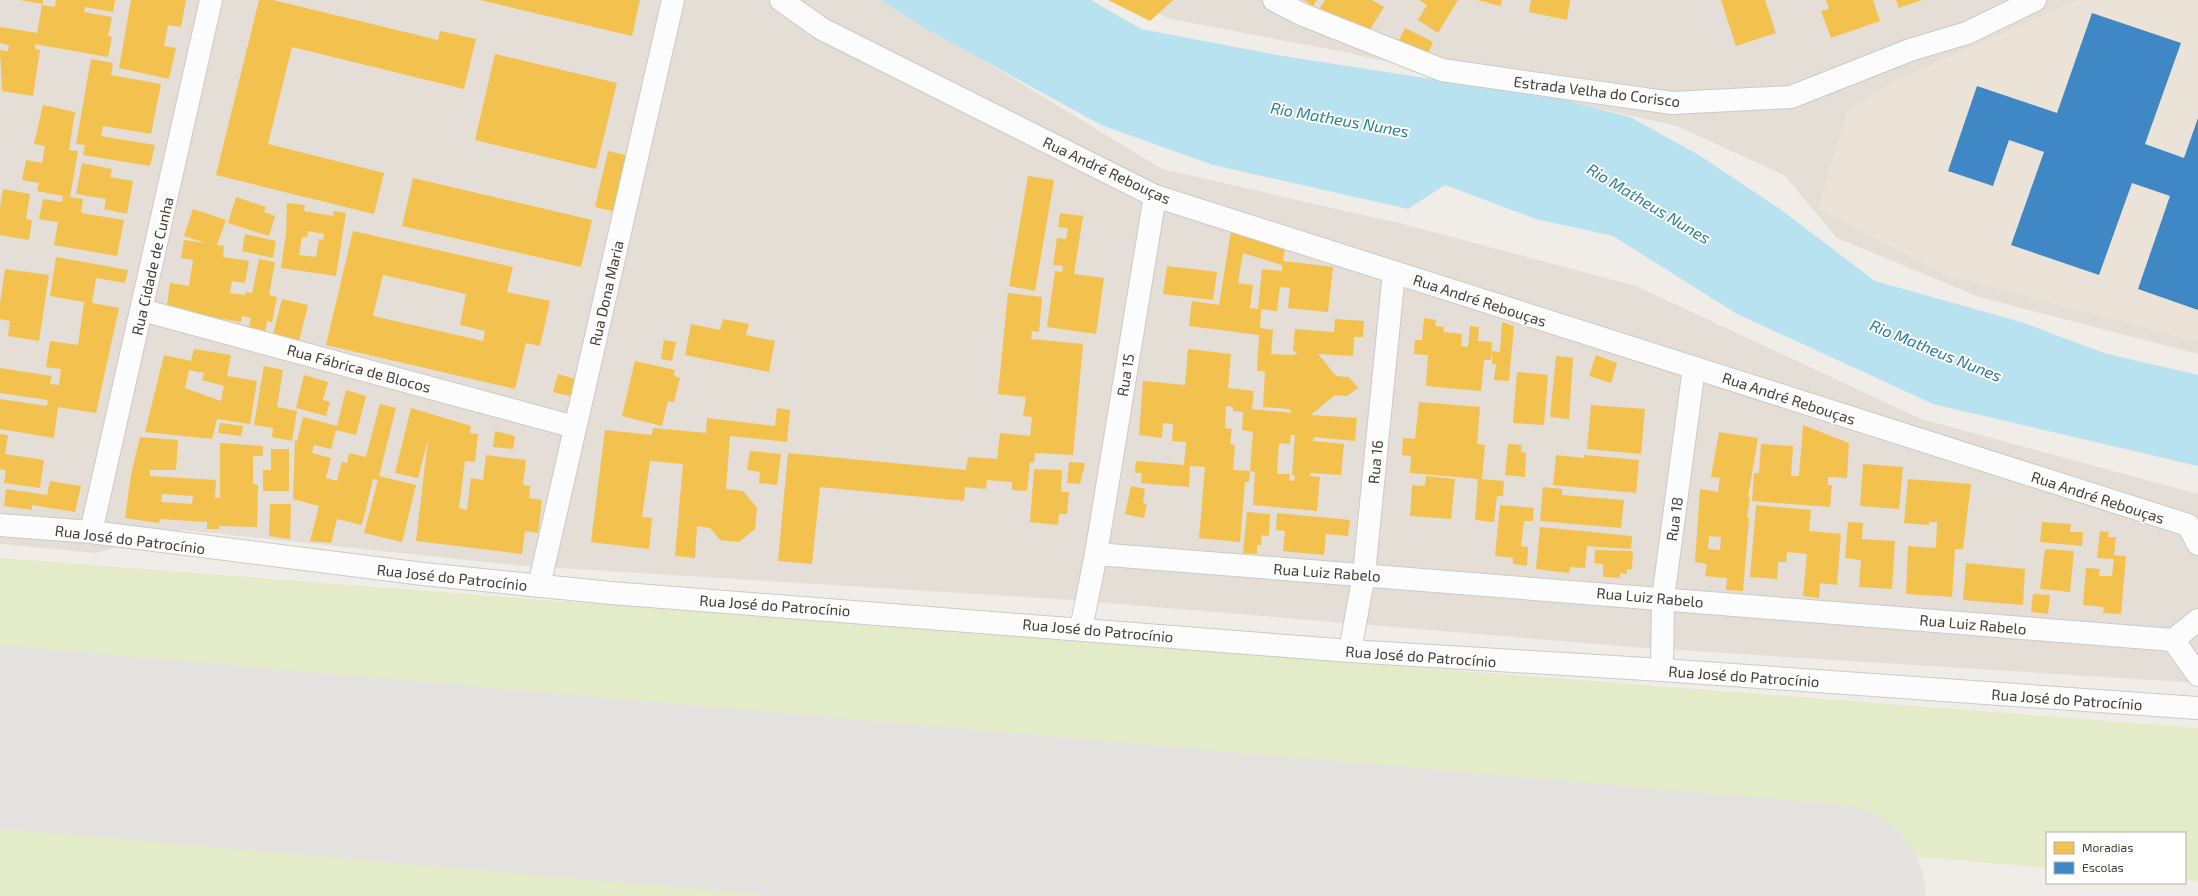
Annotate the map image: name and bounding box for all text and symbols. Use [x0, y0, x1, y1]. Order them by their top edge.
street label: Estrada Velha do Corisco [1513, 72, 1681, 110]
water label: Rio Matheus Nunes [1269, 97, 1411, 141]
street label: Rua André Rebouças [1040, 132, 1174, 208]
water label: Rio Matheus Nunes [1584, 159, 1714, 247]
street label: Rua Cidade de Cunha [127, 195, 177, 337]
street label: Rua Dona Maria [585, 239, 627, 347]
street label: Rua André Rebouças [1411, 270, 1549, 331]
water label: Rio Matheus Nunes [1867, 315, 2005, 385]
street label: Rua Fábrica de Blocos [285, 340, 433, 396]
street label: Rua 15 [1113, 352, 1137, 398]
street label: Rua André Rebouças [1720, 368, 1858, 429]
street label: Rua 16 [1364, 439, 1386, 485]
street label: Rua André Rebouças [2029, 467, 2167, 528]
street label: Rua 18 [1662, 496, 1686, 542]
street label: Rua José do Patrocínio [54, 521, 206, 557]
street label: Rua Luiz Rabelo [1273, 559, 1381, 585]
street label: Rua José do Patrocínio [376, 560, 528, 594]
street label: Rua Luiz Rabelo [1596, 583, 1704, 611]
street label: Rua José do Patrocínio [699, 591, 851, 619]
street label: Rua Luiz Rabelo [1919, 610, 2027, 638]
street label: Rua José do Patrocínio [1022, 614, 1174, 646]
street label: Rua José do Patrocínio [1345, 642, 1497, 670]
street label: Rua José do Patrocínio [1668, 662, 1820, 690]
street label: Rua José do Patrocínio [1991, 685, 2143, 713]
legend [2046, 832, 2186, 884]
text: Moradias [2082, 840, 2133, 854]
text: Escolas [2082, 860, 2124, 874]

